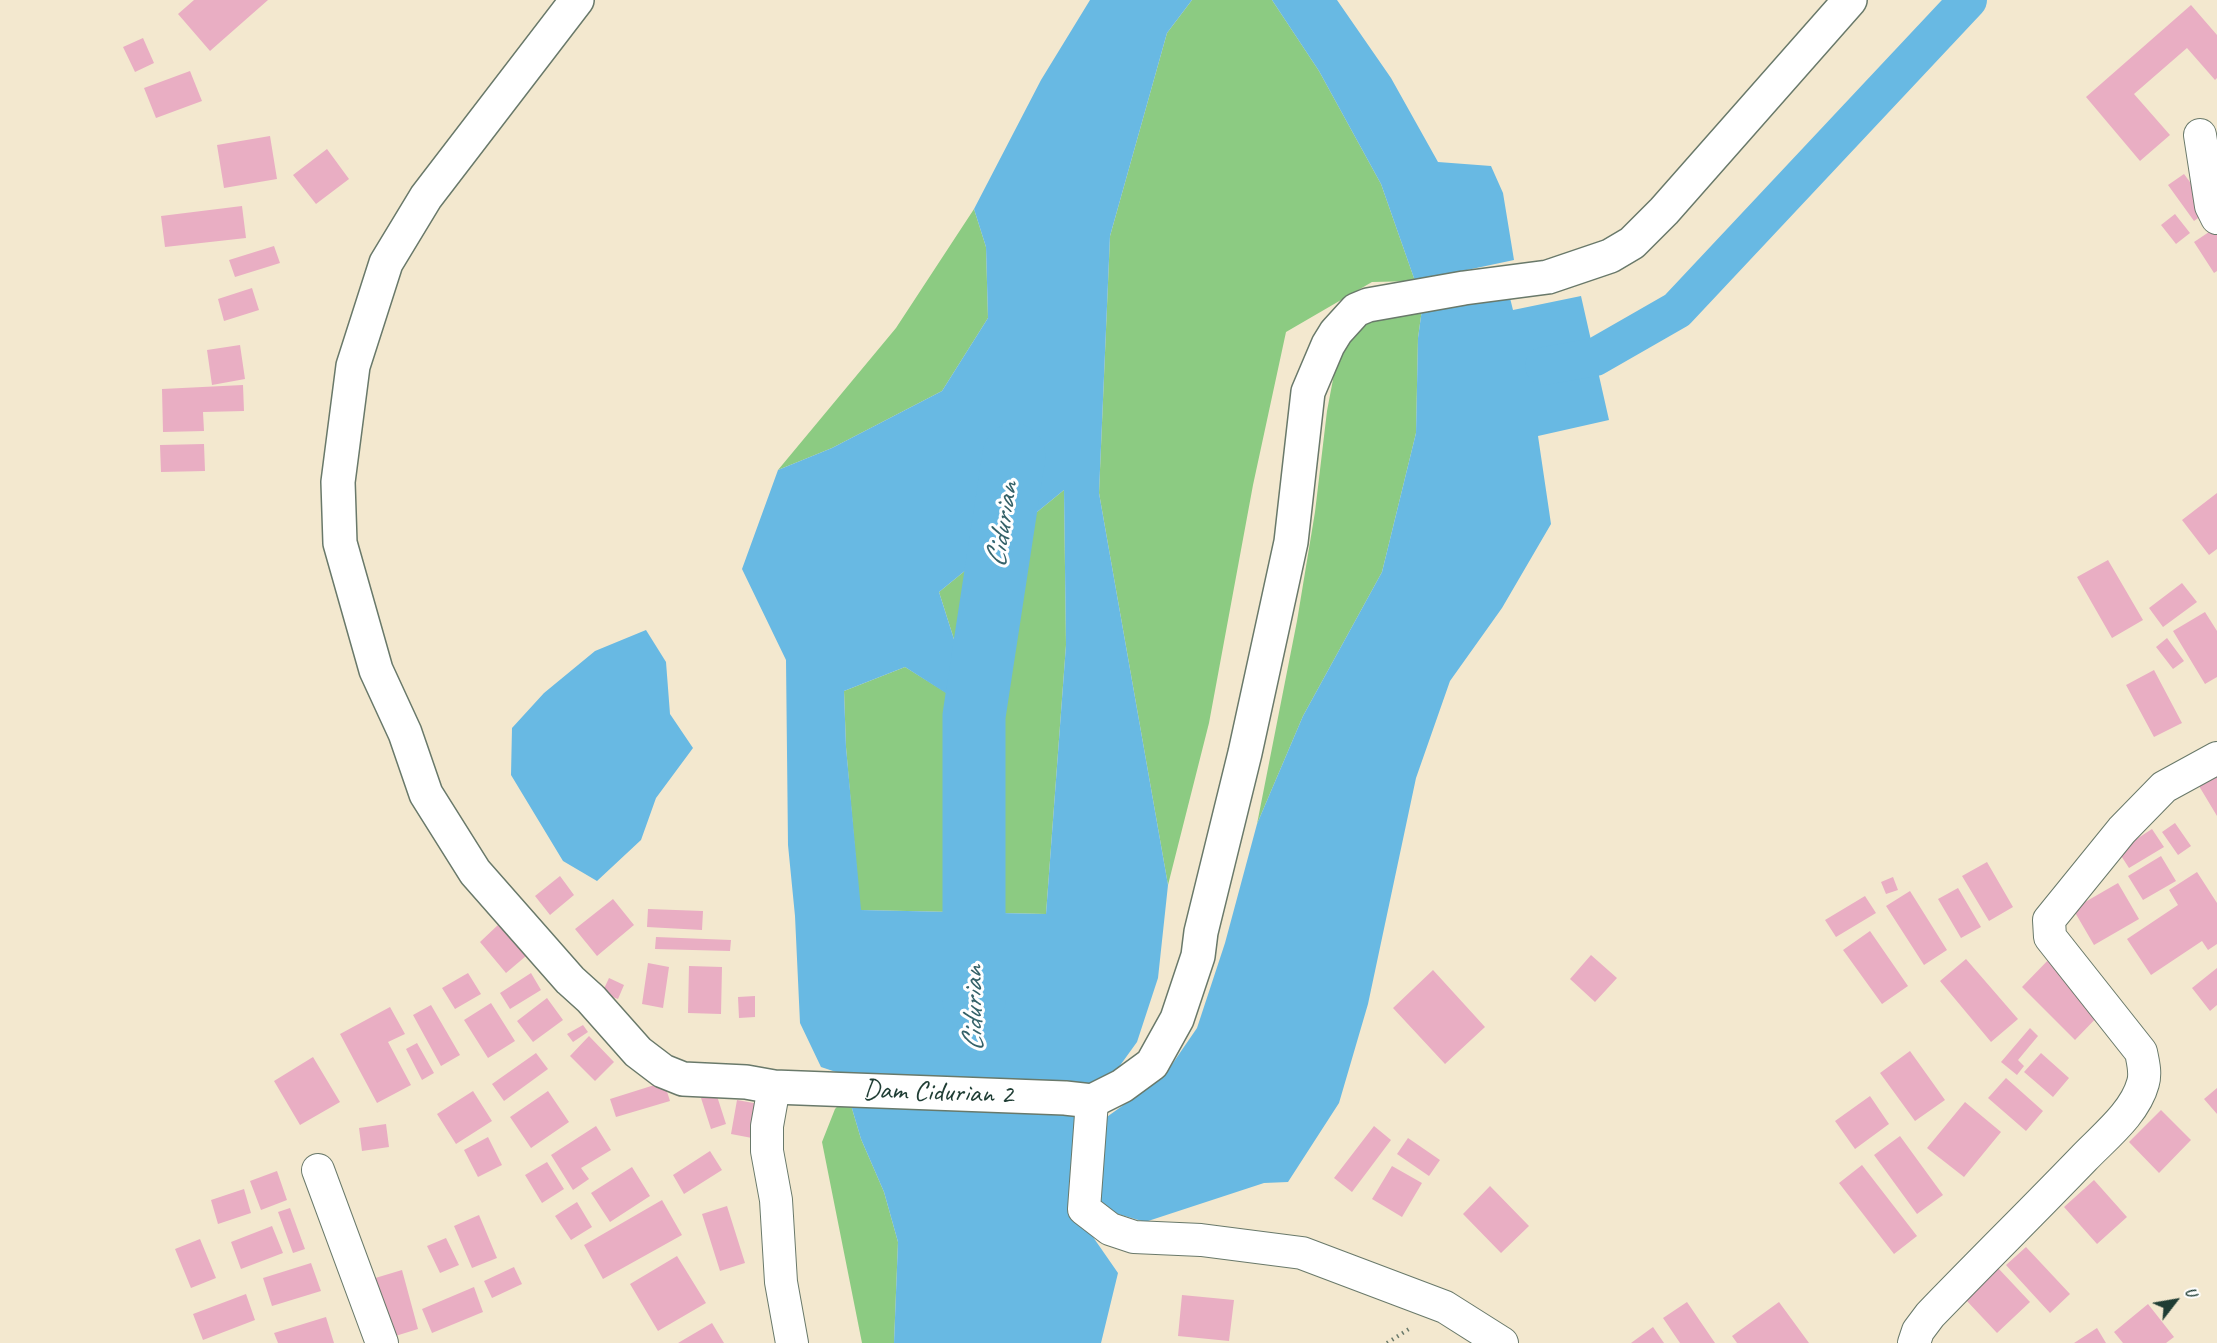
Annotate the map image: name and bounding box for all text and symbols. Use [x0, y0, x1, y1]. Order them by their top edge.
water label: Cidurian [979, 480, 1027, 570]
water label: Cidurian [956, 966, 992, 1052]
street label: Dam Cidurian 2 [862, 1074, 1014, 1112]
north arrow [2145, 1271, 2205, 1331]
text: U [2180, 1283, 2201, 1300]

